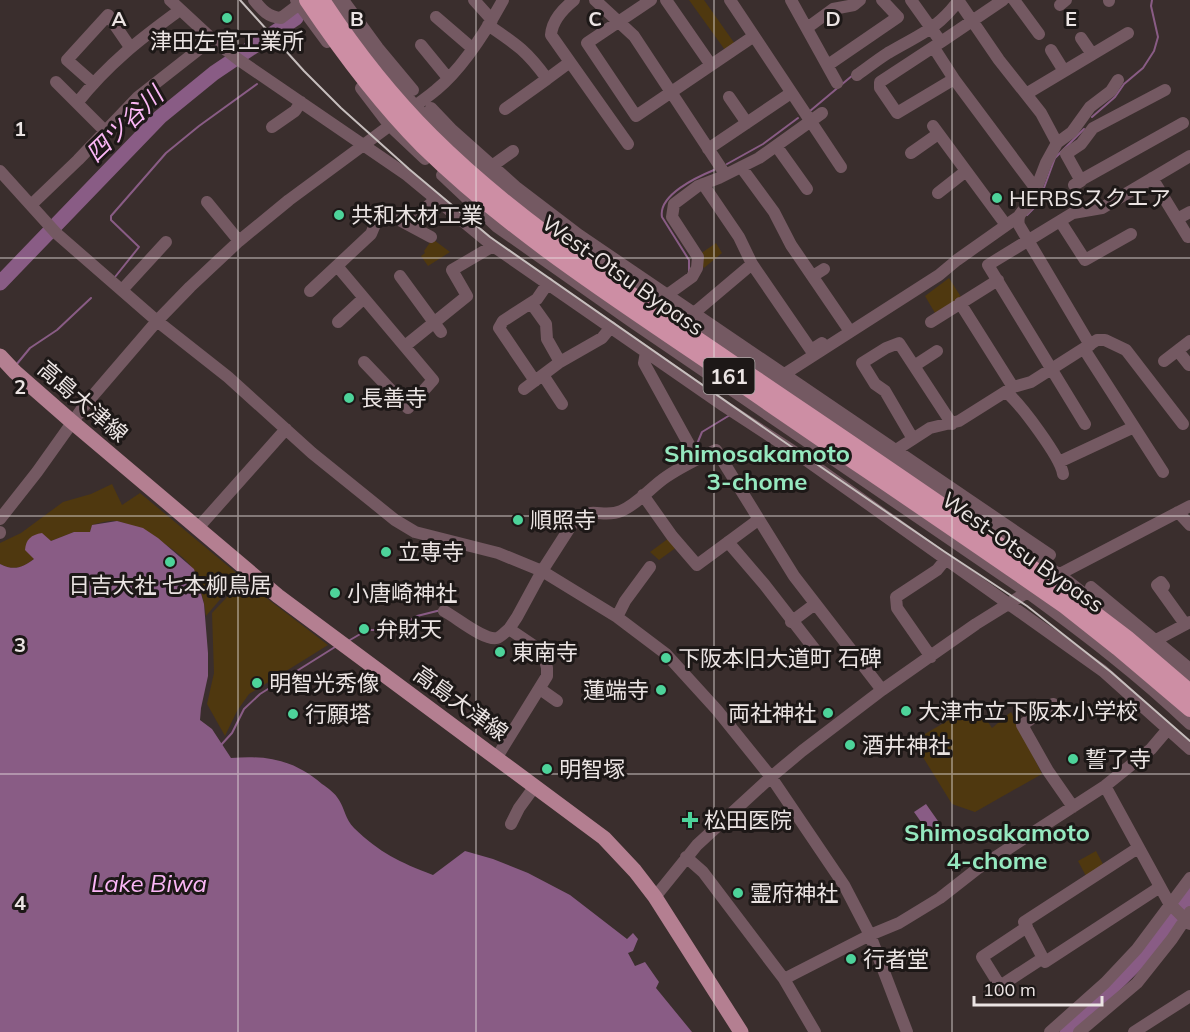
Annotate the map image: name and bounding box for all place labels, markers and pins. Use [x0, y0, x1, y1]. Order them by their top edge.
marker: 津田左官工業所 [220, 11, 234, 25]
place label: 津田左官工業所 [150, 27, 304, 55]
place label: HERBSスクエア [1009, 184, 1171, 212]
marker: HERBSスクエア [990, 191, 1004, 205]
place label: 共和木材工業 [351, 201, 483, 229]
marker: 共和木材工業 [332, 208, 346, 222]
place label: 長善寺 [361, 384, 427, 412]
marker: 長善寺 [342, 391, 356, 405]
place label: 順照寺 [530, 506, 596, 534]
marker: 順照寺 [511, 513, 525, 527]
place label: 立専寺 [398, 538, 464, 566]
marker: 立専寺 [379, 545, 393, 559]
marker: 日吉大社 七本柳鳥居 [163, 555, 177, 569]
place label: 日吉大社 七本柳鳥居 [68, 571, 272, 599]
place label: 小唐崎神社 [347, 579, 457, 607]
marker: 小唐崎神社 [328, 586, 342, 600]
place label: 弁財天 [376, 615, 442, 643]
marker: 弁財天 [357, 622, 371, 636]
place label: 東南寺 [512, 638, 578, 666]
place label: 下阪本旧大道町 石碑 [678, 644, 882, 672]
marker: 東南寺 [493, 645, 507, 659]
marker: 下阪本旧大道町 石碑 [659, 651, 673, 665]
place label: 明智光秀像 [269, 669, 379, 697]
marker: 明智光秀像 [250, 676, 264, 690]
place label: 蓮端寺 [583, 676, 649, 704]
marker: 蓮端寺 [654, 683, 668, 697]
place label: 大津市立下阪本小学校 [918, 697, 1138, 725]
place label: 両社神社 [728, 699, 816, 727]
place label: 行願塔 [305, 700, 371, 728]
marker: 大津市立下阪本小学校 [899, 704, 913, 718]
marker: 両社神社 [821, 706, 835, 720]
marker: 行願塔 [286, 707, 300, 721]
place label: 酒井神社 [862, 731, 950, 759]
marker: 酒井神社 [843, 738, 857, 752]
place label: 誓了寺 [1085, 745, 1151, 773]
marker: 誓了寺 [1066, 752, 1080, 766]
place label: 明智塚 [559, 755, 625, 783]
marker: 明智塚 [540, 762, 554, 776]
place label: 松田医院 [704, 806, 792, 834]
marker: 松田医院 [681, 811, 699, 829]
place label: 霊府神社 [750, 879, 838, 907]
marker: 霊府神社 [731, 886, 745, 900]
place label: 行者堂 [863, 945, 929, 973]
marker: 行者堂 [844, 952, 858, 966]

